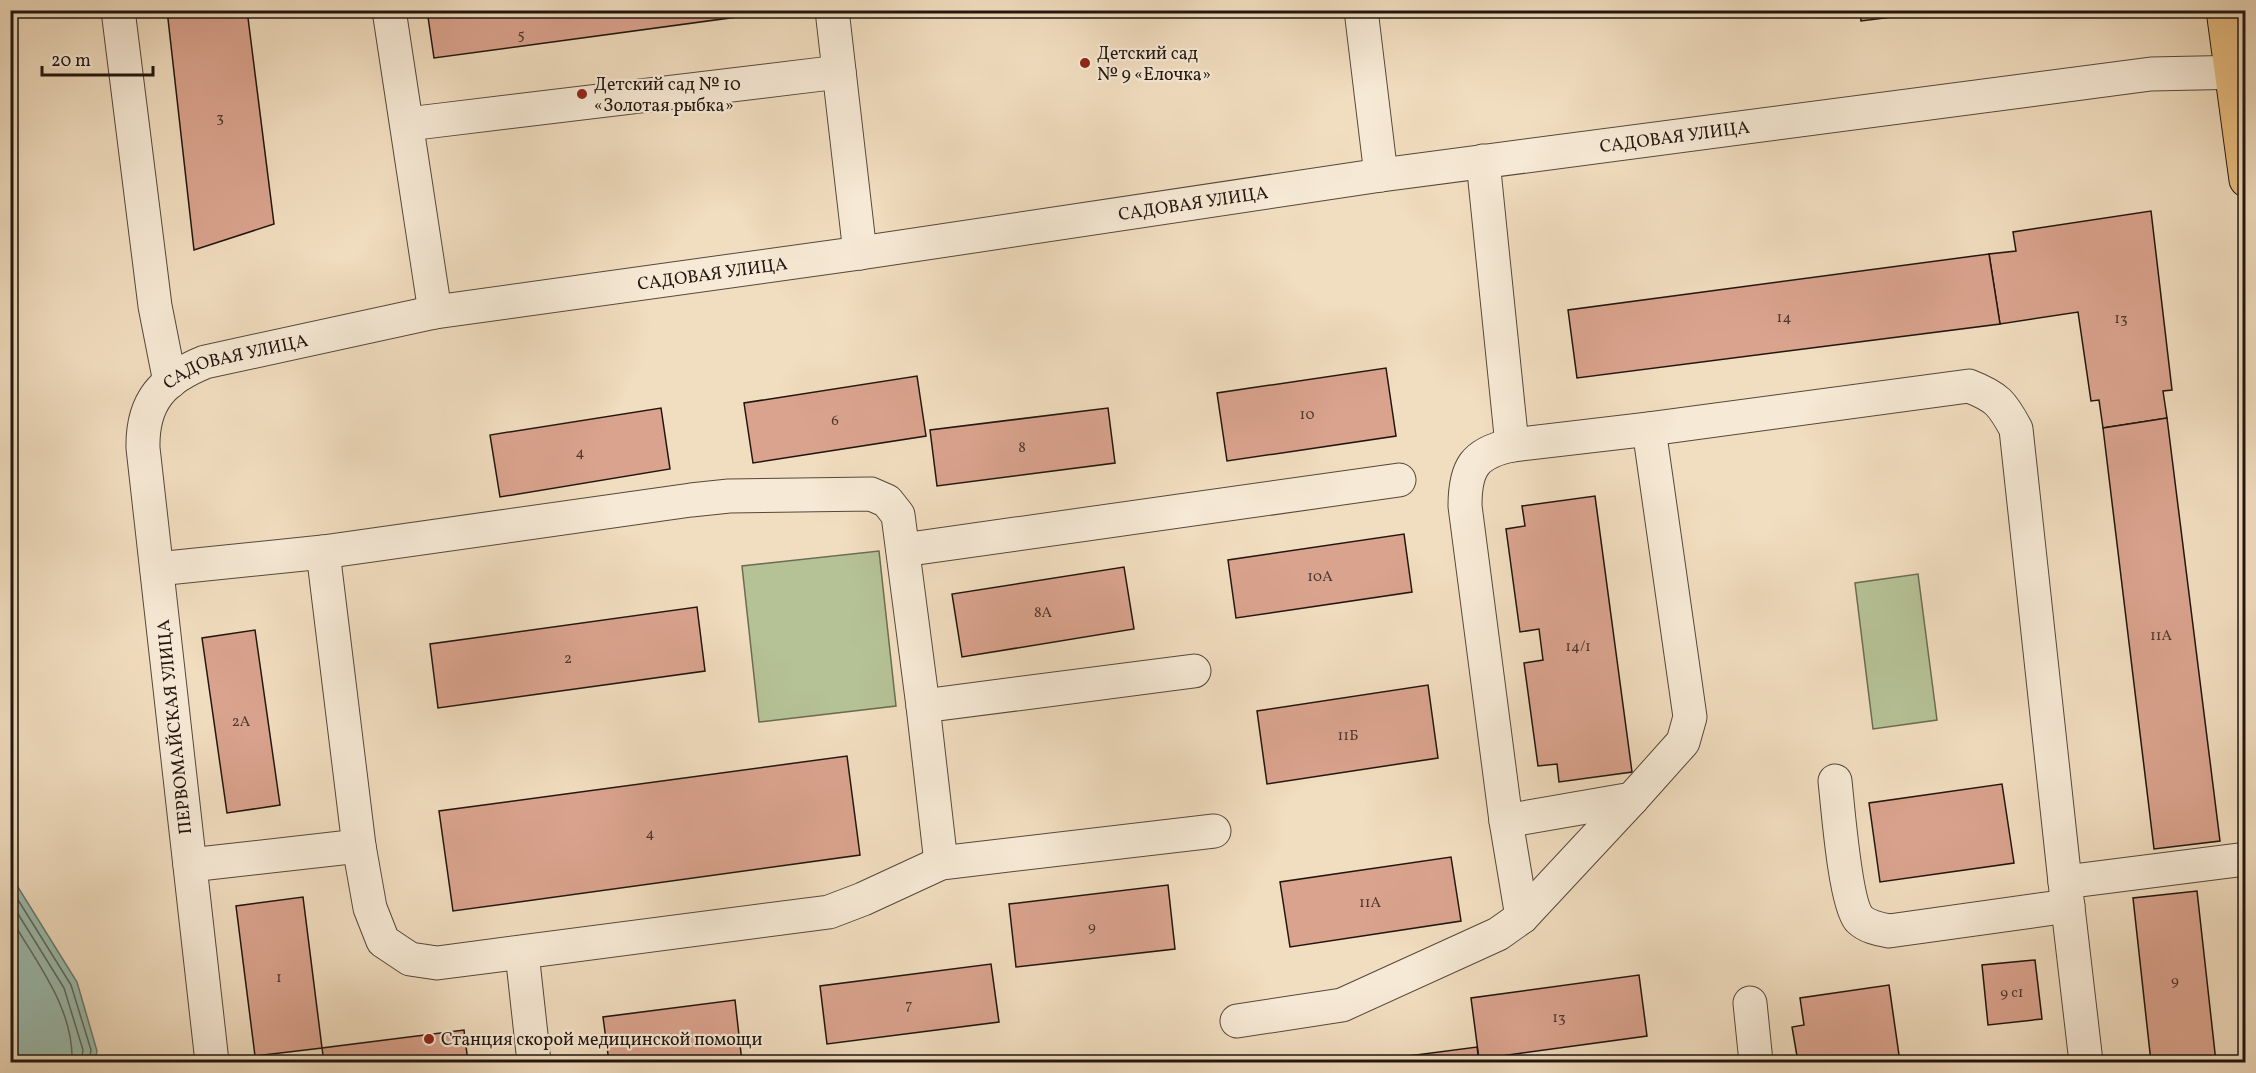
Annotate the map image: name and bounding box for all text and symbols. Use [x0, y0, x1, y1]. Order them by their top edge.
house number: 5 [517, 25, 525, 46]
scale bar [42, 39, 153, 77]
place label: Детский сад № 9 «Елочка» [1097, 42, 1211, 88]
text: 20 m [51, 49, 91, 74]
marker: Детский сад № 9 «Елочка» [1078, 56, 1092, 70]
place label: Детский сад № 10 «Золотая рыбка» [594, 73, 741, 119]
marker: Детский сад № 10 «Золотая рыбка» [575, 87, 589, 101]
house number: 3 [216, 108, 224, 129]
street label: САДОВАЯ УЛИЦА [1598, 116, 1752, 160]
street label: САДОВАЯ УЛИЦА [1117, 181, 1270, 228]
street label: САДОВАЯ УЛИЦА [636, 252, 789, 298]
house number: 14 [1777, 308, 1791, 329]
house number: 13 [2114, 309, 2128, 330]
street label: САДОВАЯ УЛИЦА [158, 329, 311, 396]
house number: 10 [1300, 405, 1314, 426]
house number: 6 [831, 411, 839, 432]
house number: 8 [1018, 438, 1026, 459]
house number: 4 [576, 443, 585, 464]
house number: 10А [1307, 567, 1333, 588]
house number: 8А [1034, 603, 1053, 624]
street label: ПЕРВОМАЙСКАЯ УЛИЦА [152, 618, 199, 836]
house number: 11А [2150, 626, 2173, 647]
house number: 14/1 [1565, 637, 1591, 658]
house number: 2 [564, 649, 572, 670]
house number: 2А [232, 712, 251, 733]
house number: 11Б [1338, 726, 1358, 747]
house number: 4 [646, 824, 655, 845]
house number: 11А [1359, 893, 1382, 914]
house number: 9 [1088, 917, 1096, 938]
house number: 1 [276, 968, 282, 989]
house number: 9 [2171, 971, 2179, 992]
house number: 9 с1 [2000, 983, 2024, 1004]
house number: 7 [905, 995, 913, 1016]
house number: 13 [1552, 1008, 1566, 1029]
place label: Станция скорой медицинской помощи [441, 1028, 762, 1053]
marker: Станция скорой медицинской помощи [422, 1032, 436, 1046]

